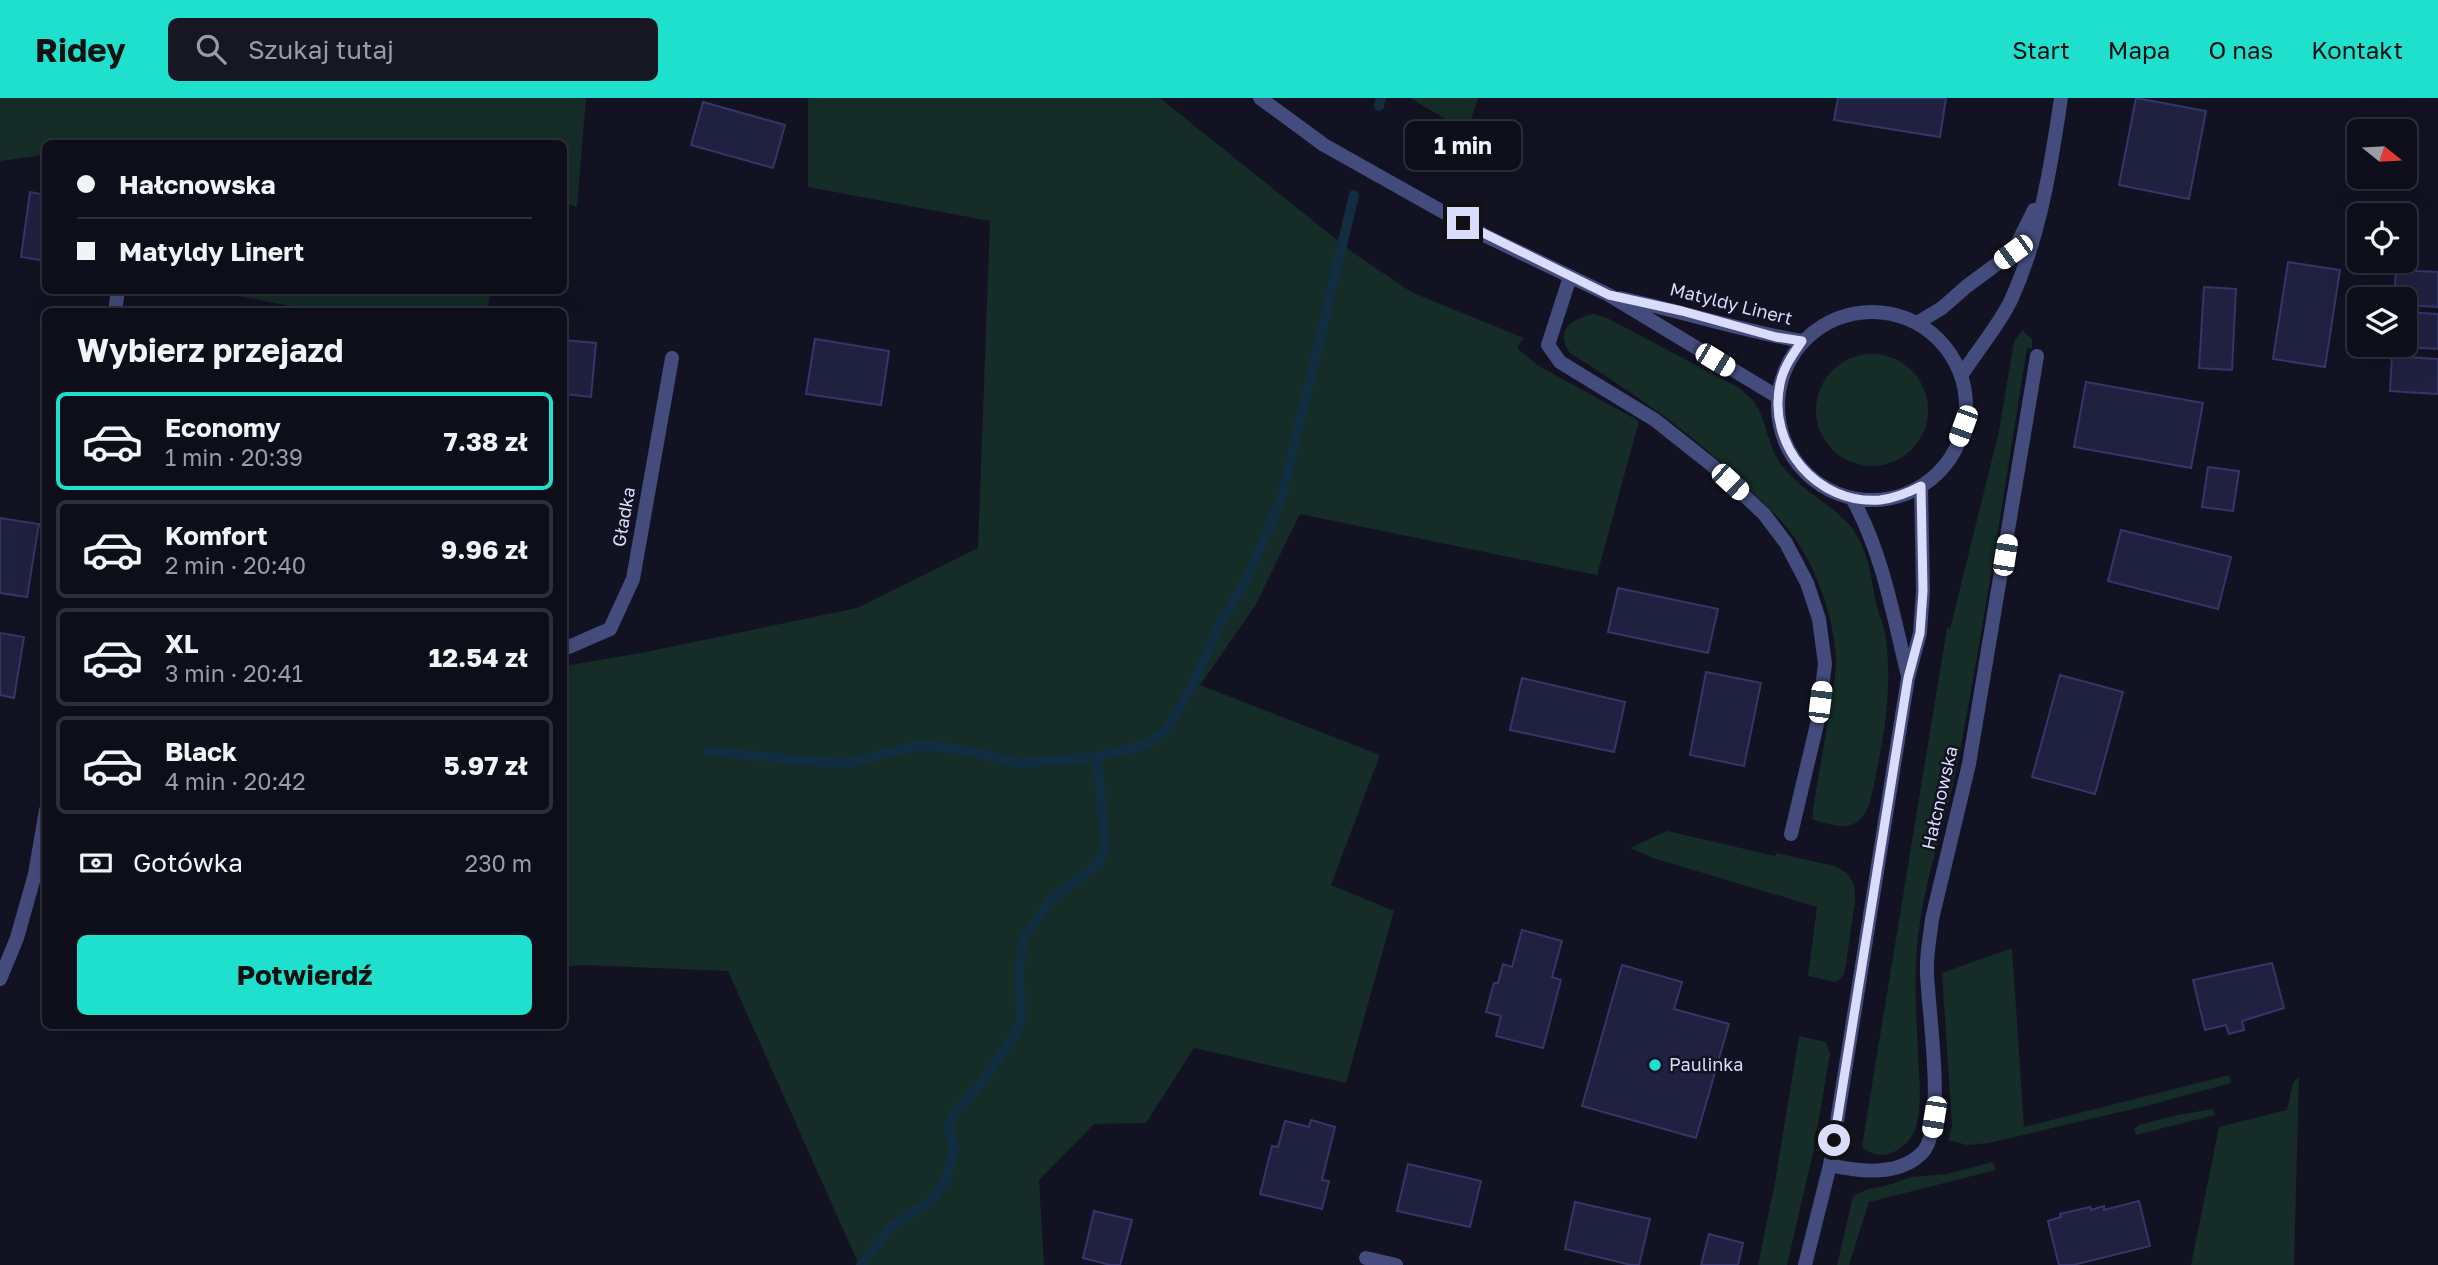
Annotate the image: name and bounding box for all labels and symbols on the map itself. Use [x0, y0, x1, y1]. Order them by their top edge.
north arrow [2347, 119, 2417, 189]
callout: 1 min [1405, 122, 1521, 170]
route end [1447, 207, 1479, 239]
car [1990, 231, 2037, 273]
street label: Matyldy Linert [1668, 277, 1795, 329]
car [1692, 340, 1739, 380]
car [1946, 403, 1981, 449]
car [1708, 460, 1753, 504]
street label: Gładka [607, 485, 639, 548]
car [1992, 533, 2019, 577]
car [1808, 680, 1833, 724]
street label: Hałcnowska [1916, 744, 1962, 852]
place label: Paulinka [1669, 1053, 1743, 1075]
marker: Paulinka [1647, 1057, 1663, 1073]
car [1921, 1095, 1948, 1139]
route start [1818, 1124, 1850, 1156]

